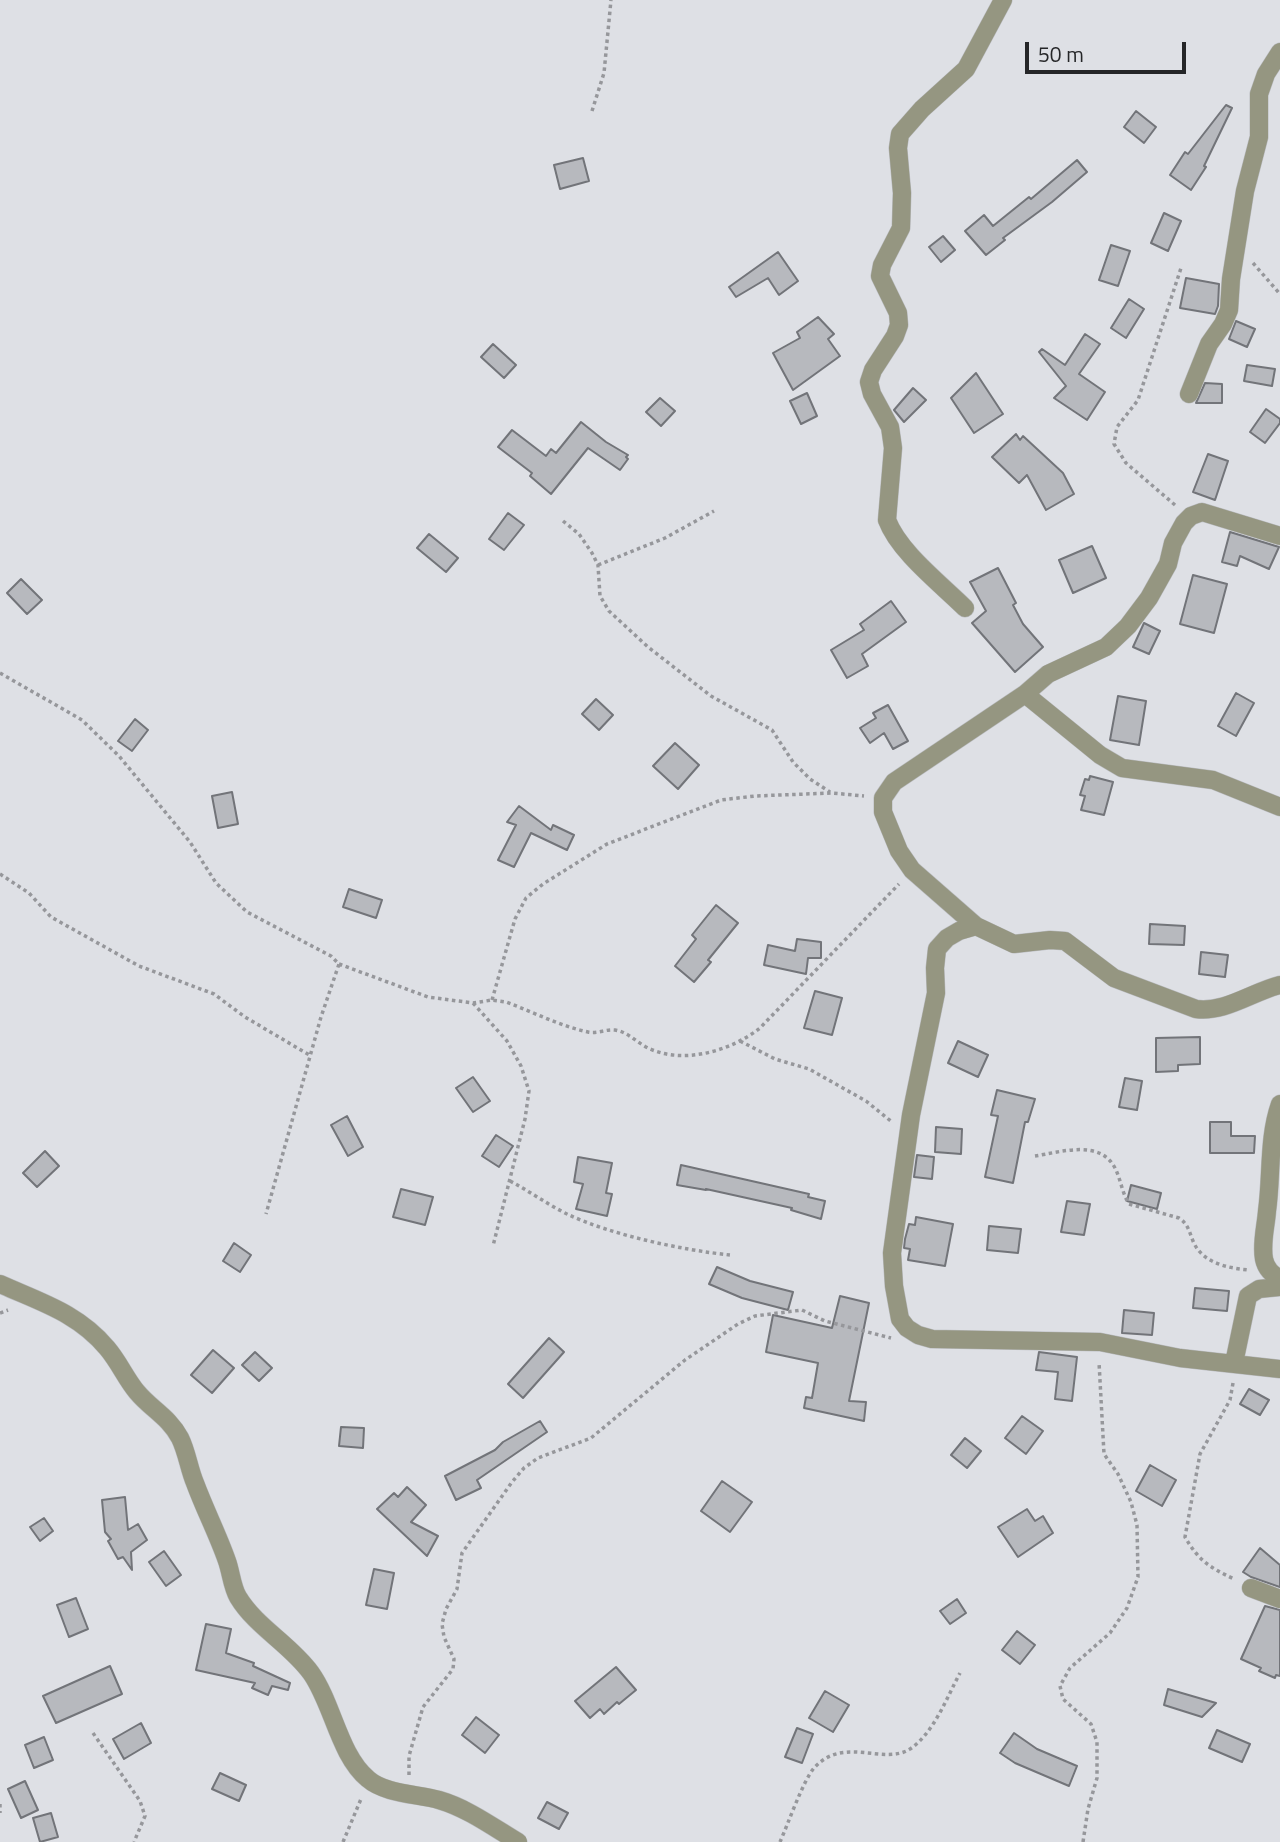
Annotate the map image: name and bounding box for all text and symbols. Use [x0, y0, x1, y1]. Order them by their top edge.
scale bar [1028, 28, 1189, 72]
text: 50 m [1038, 38, 1084, 70]

